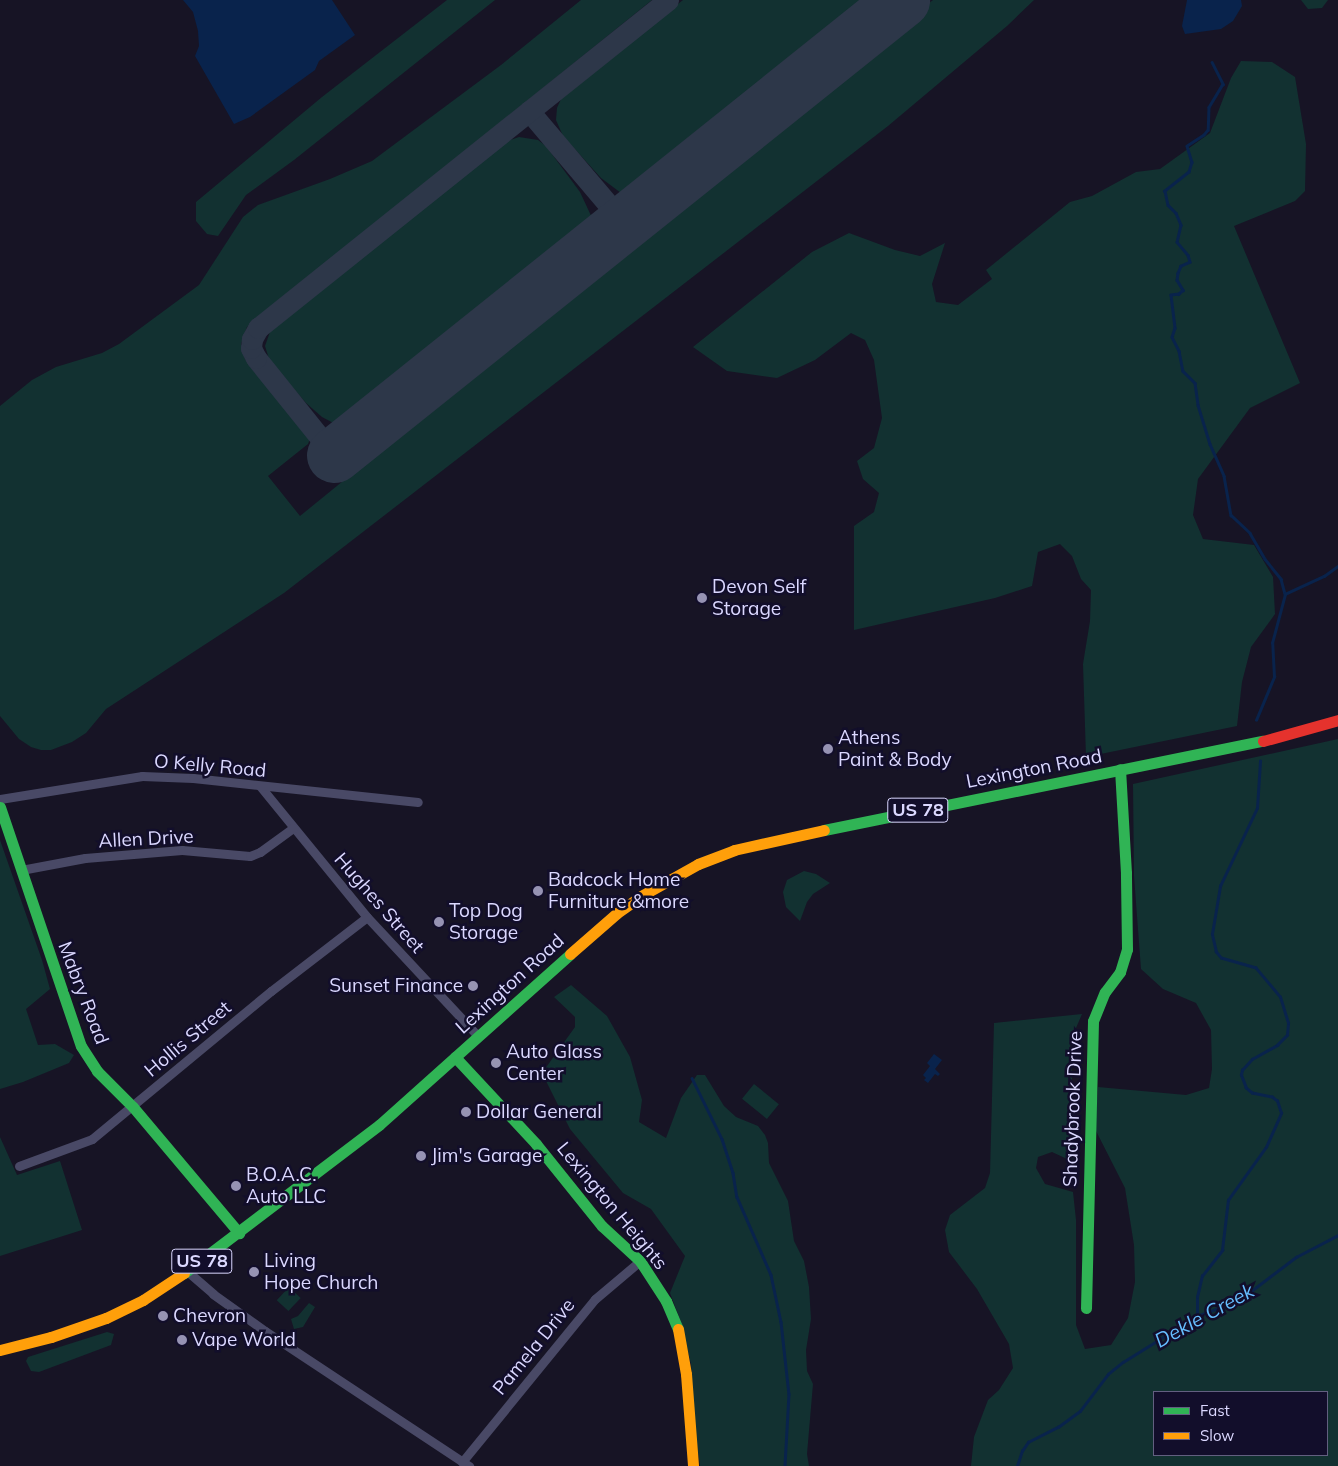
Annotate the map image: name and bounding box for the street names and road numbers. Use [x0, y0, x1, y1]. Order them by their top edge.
street label: Lexington Road [964, 745, 1104, 793]
street label: O Kelly Road [153, 750, 267, 782]
road number: US 78 [887, 794, 949, 826]
street label: Allen Drive [98, 825, 194, 853]
street label: Hughes Street [329, 848, 429, 958]
street label: Lexington Road [451, 929, 569, 1039]
street label: Mabry Road [53, 938, 113, 1048]
street label: Hollis Street [140, 996, 236, 1082]
street label: Shadybrook Drive [1059, 1030, 1087, 1188]
street label: Lexington Heights [552, 1138, 672, 1274]
road number: US 78 [171, 1246, 233, 1276]
street label: Pamela Drive [488, 1294, 580, 1400]

